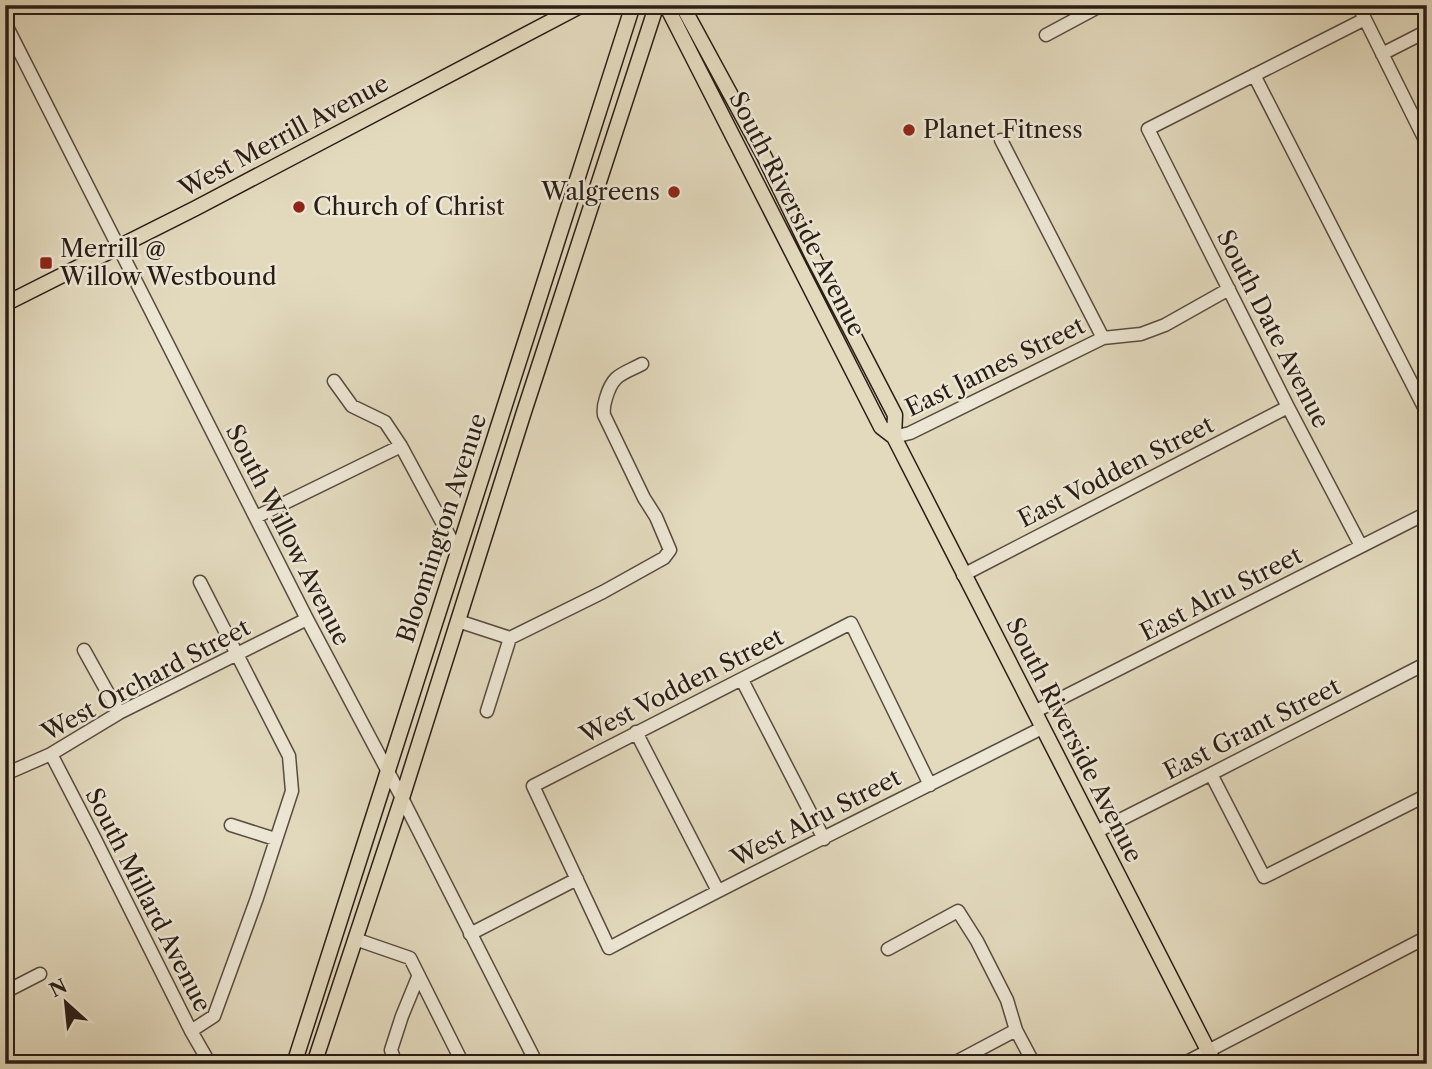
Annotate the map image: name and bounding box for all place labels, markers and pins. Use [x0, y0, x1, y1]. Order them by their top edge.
place label: Planet Fitness [923, 115, 1083, 144]
marker: Planet Fitness [901, 122, 917, 138]
place label: Walgreens [540, 177, 660, 206]
marker: Walgreens [666, 184, 682, 200]
place label: Church of Christ [313, 192, 505, 221]
marker: Church of Christ [291, 199, 307, 215]
place label: Merrill @ Willow Westbound [59, 234, 277, 291]
marker: Merrill @ Willow Westbound [38, 255, 54, 271]

